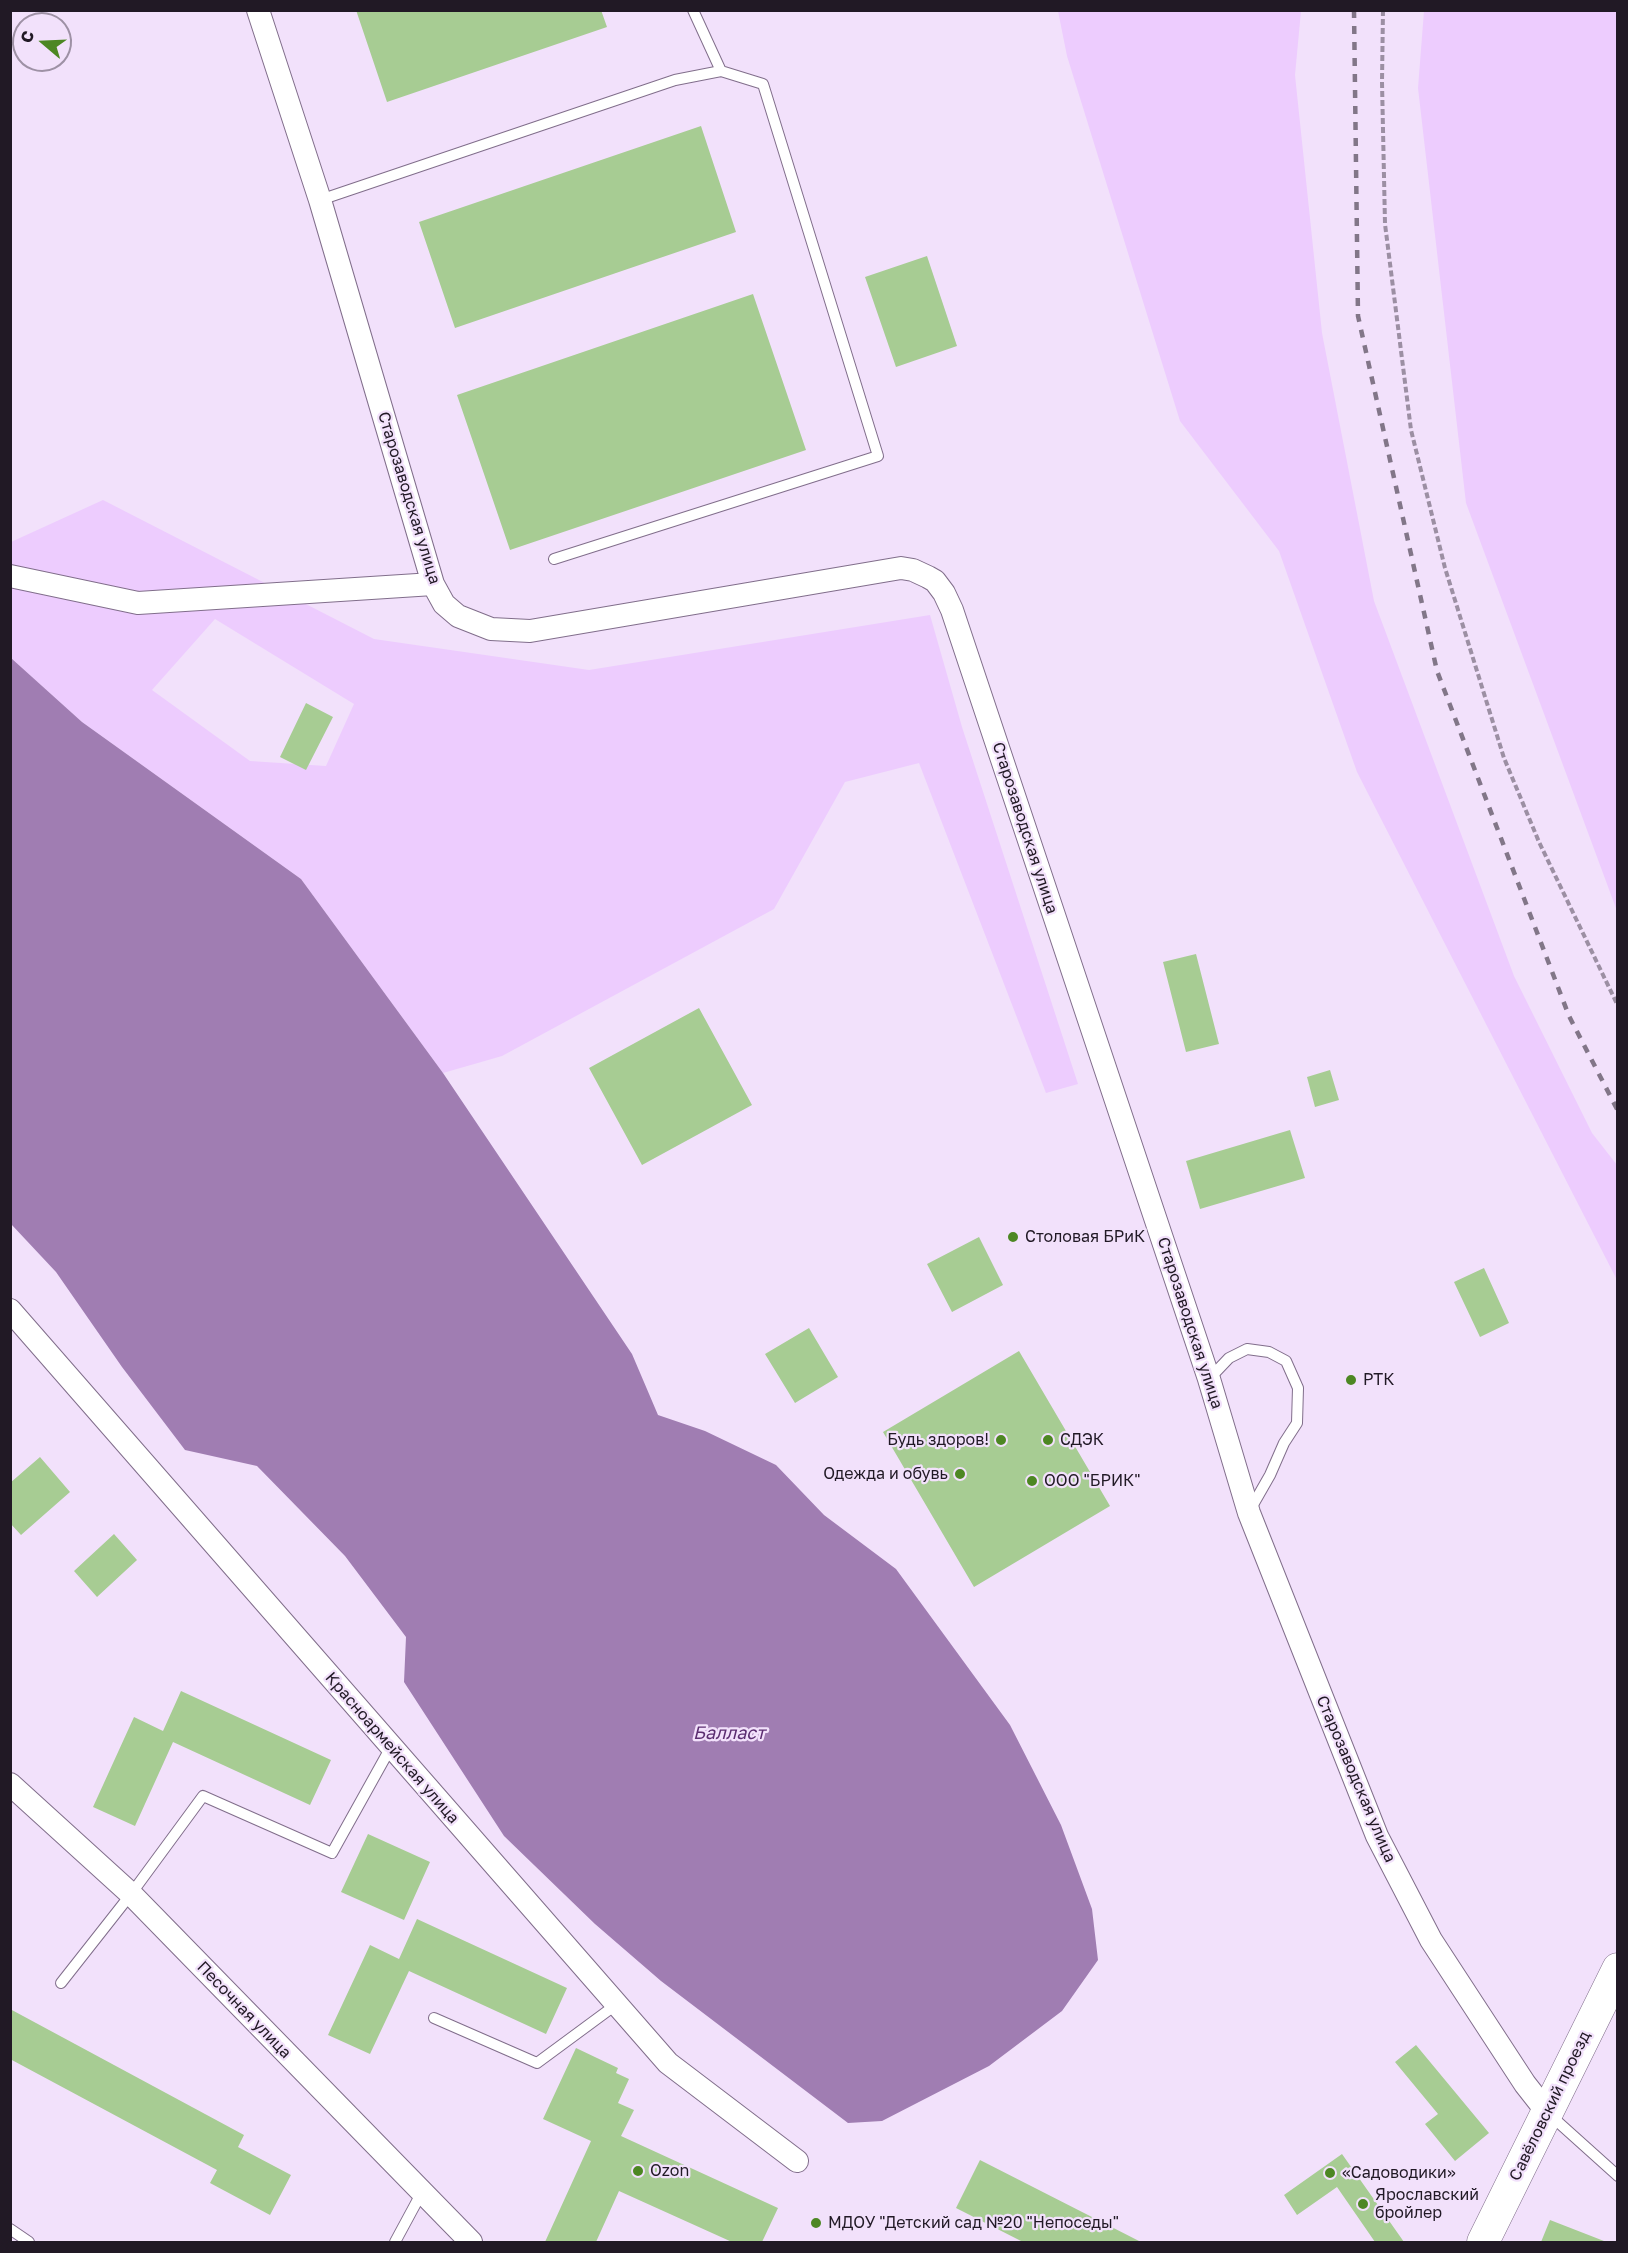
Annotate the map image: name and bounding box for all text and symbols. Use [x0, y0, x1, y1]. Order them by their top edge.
north arrow [12, 12, 72, 72]
text: С [16, 28, 38, 45]
street label: Старозаводская улица [374, 409, 444, 587]
street label: Старозаводская улица [988, 740, 1062, 916]
place label: Столовая БРиК [1025, 1227, 1145, 1247]
marker: Столовая БРиК [1006, 1230, 1020, 1244]
street label: Старозаводская улица [1153, 1235, 1227, 1411]
place label: РТК [1363, 1370, 1394, 1390]
marker: РТК [1344, 1373, 1358, 1387]
place label: Будь здоров! [887, 1430, 989, 1450]
place label: СДЭК [1060, 1430, 1104, 1450]
marker: Будь здоров! [994, 1433, 1008, 1447]
marker: СДЭК [1041, 1433, 1055, 1447]
place label: Одежда и обувь [823, 1464, 948, 1484]
marker: Одежда и обувь [953, 1467, 967, 1481]
place label: ООО "БРИК" [1044, 1471, 1140, 1491]
marker: ООО "БРИК" [1025, 1474, 1039, 1488]
street label: Красноармейская улица [321, 1668, 463, 1828]
street label: Старозаводская улица [1312, 1693, 1400, 1865]
water label: Балласт [693, 1722, 765, 1744]
street label: Песочная улица [193, 1958, 295, 2062]
street label: Савёловский проезд [1505, 2028, 1595, 2184]
place label: Ozon [650, 2161, 689, 2181]
place label: «Садоводики» [1342, 2163, 1456, 2183]
marker: Ozon [631, 2164, 645, 2178]
marker: «Садоводики» [1323, 2166, 1337, 2180]
place label: Ярославский бройлер [1375, 2185, 1479, 2223]
marker: Ярославский бройлер [1356, 2197, 1370, 2211]
place label: МДОУ "Детский сад №20 "Непоседы" [828, 2213, 1119, 2233]
marker: МДОУ "Детский сад №20 "Непоседы" [809, 2216, 823, 2230]

